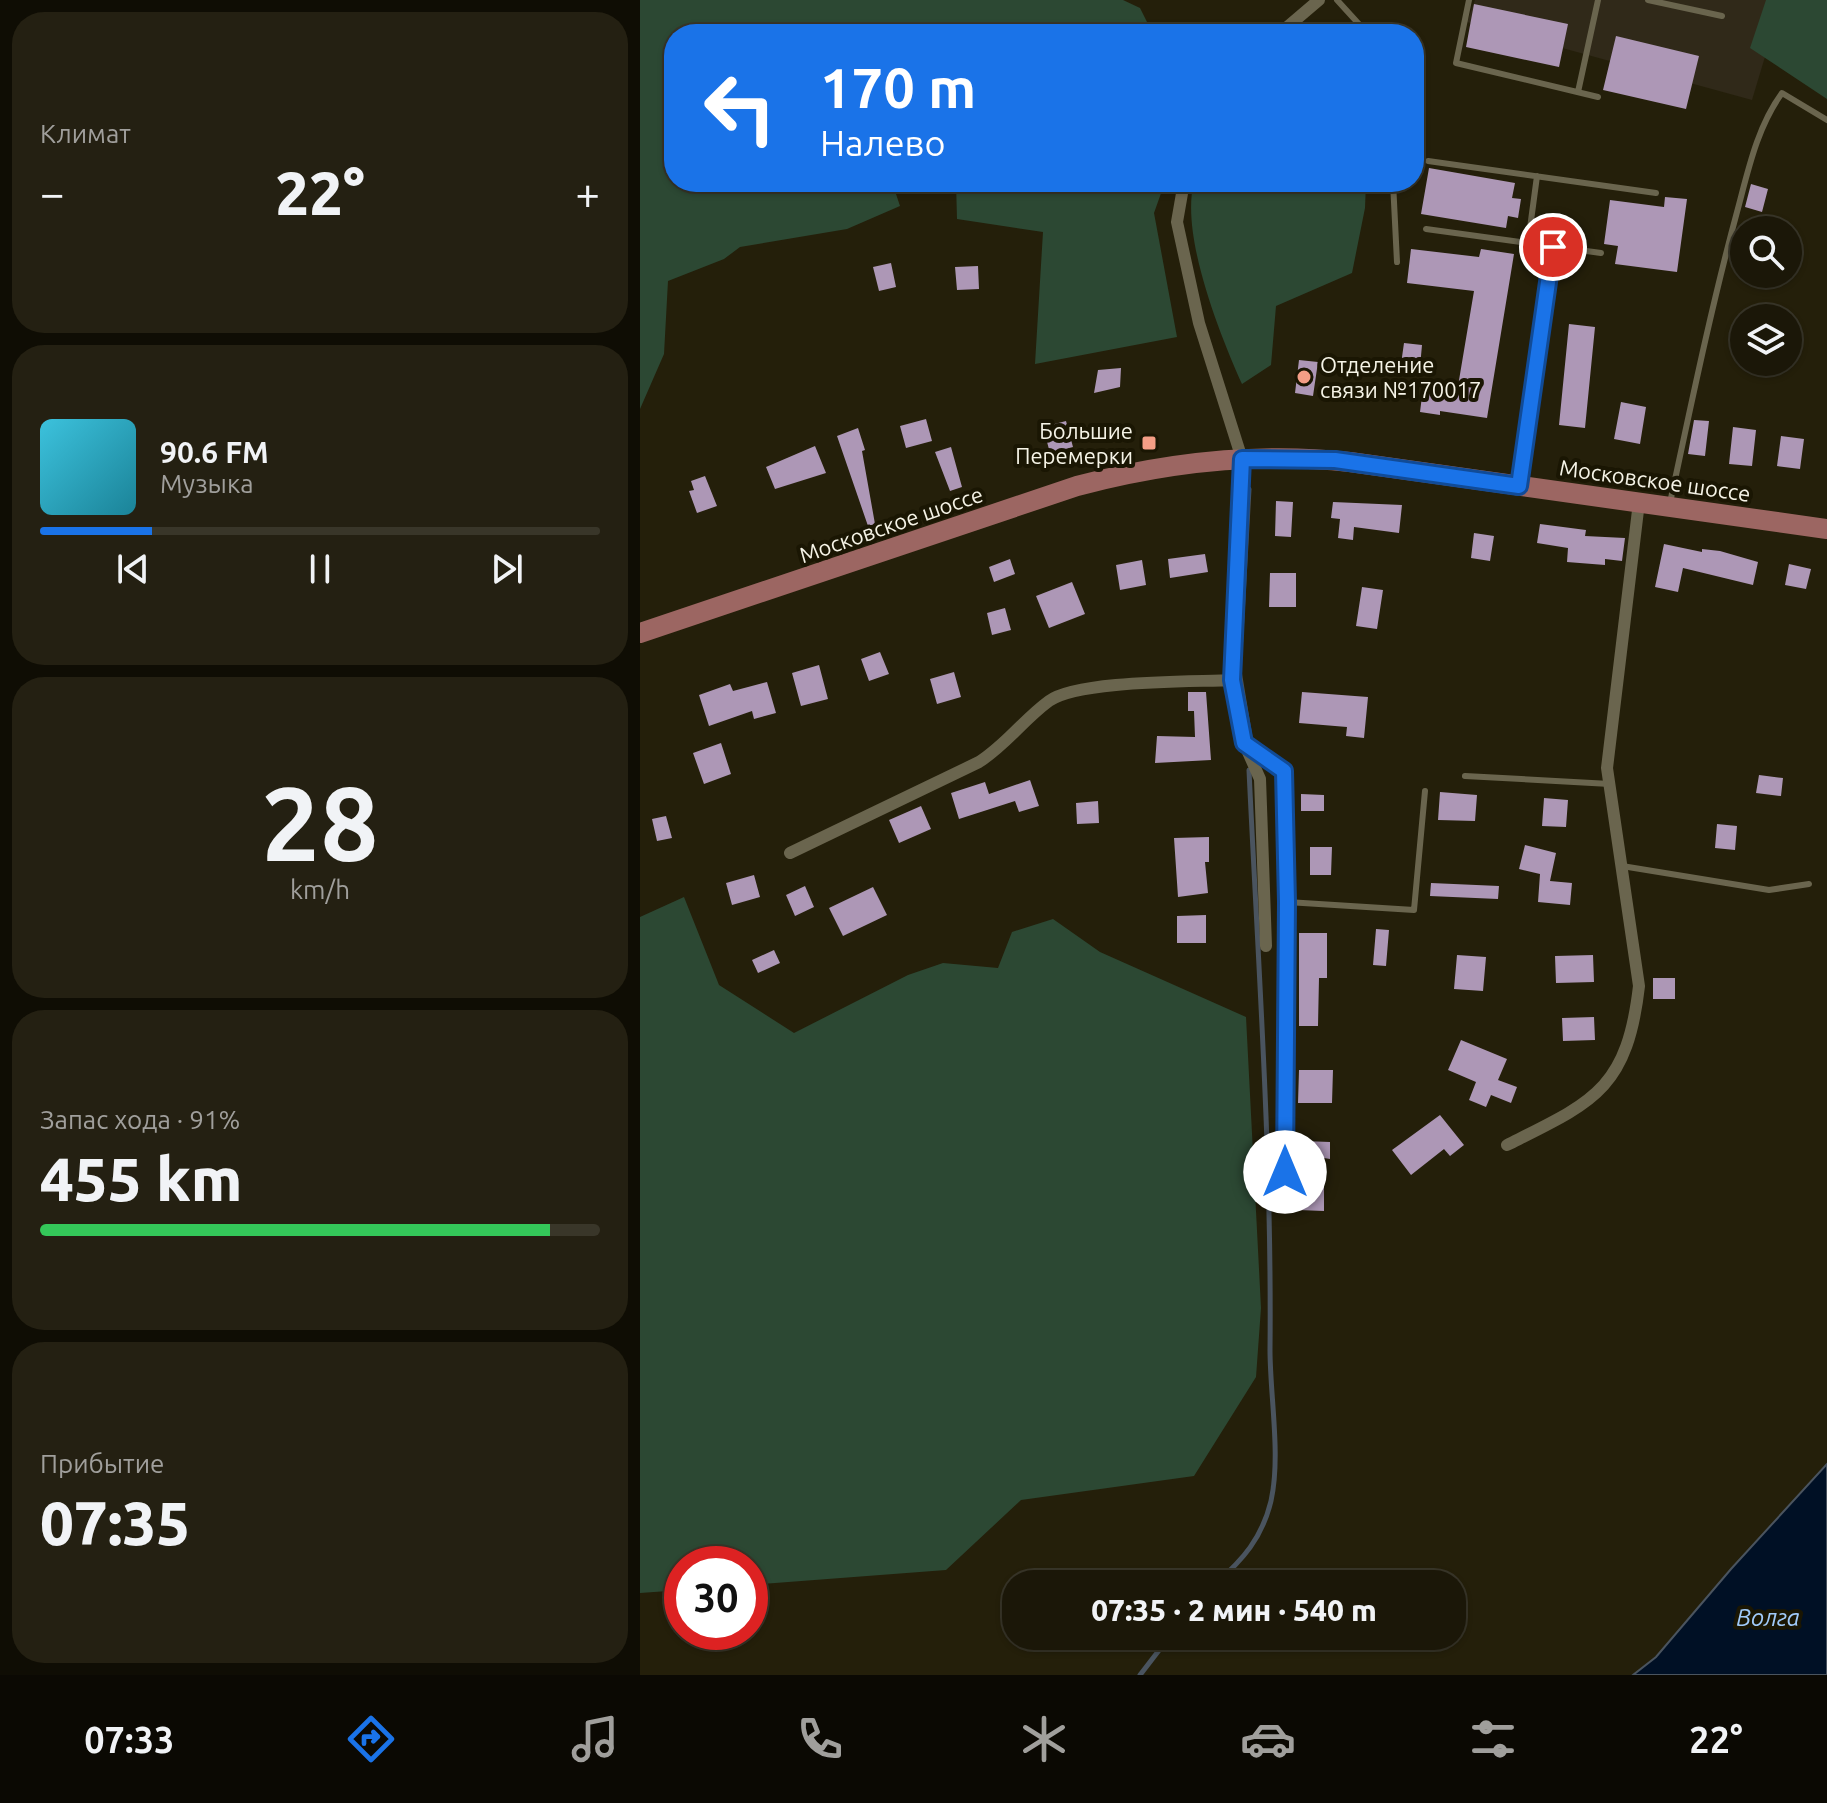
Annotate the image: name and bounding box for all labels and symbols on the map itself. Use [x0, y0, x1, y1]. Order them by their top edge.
pin [1519, 213, 1587, 281]
place label: Отделение связи №170017 [1320, 352, 1481, 402]
marker: Отделение связи №170017 [1295, 368, 1313, 386]
place label: Большие Перемерки [1015, 418, 1133, 468]
marker: Большие Перемерки [1140, 434, 1158, 452]
street label: Московское шоссе [1558, 454, 1752, 506]
street label: Московское шоссе [796, 481, 986, 567]
position arrow [1243, 1130, 1327, 1214]
speed limit sign: 30 [664, 1546, 768, 1650]
water label: Волга [1736, 1604, 1800, 1631]

